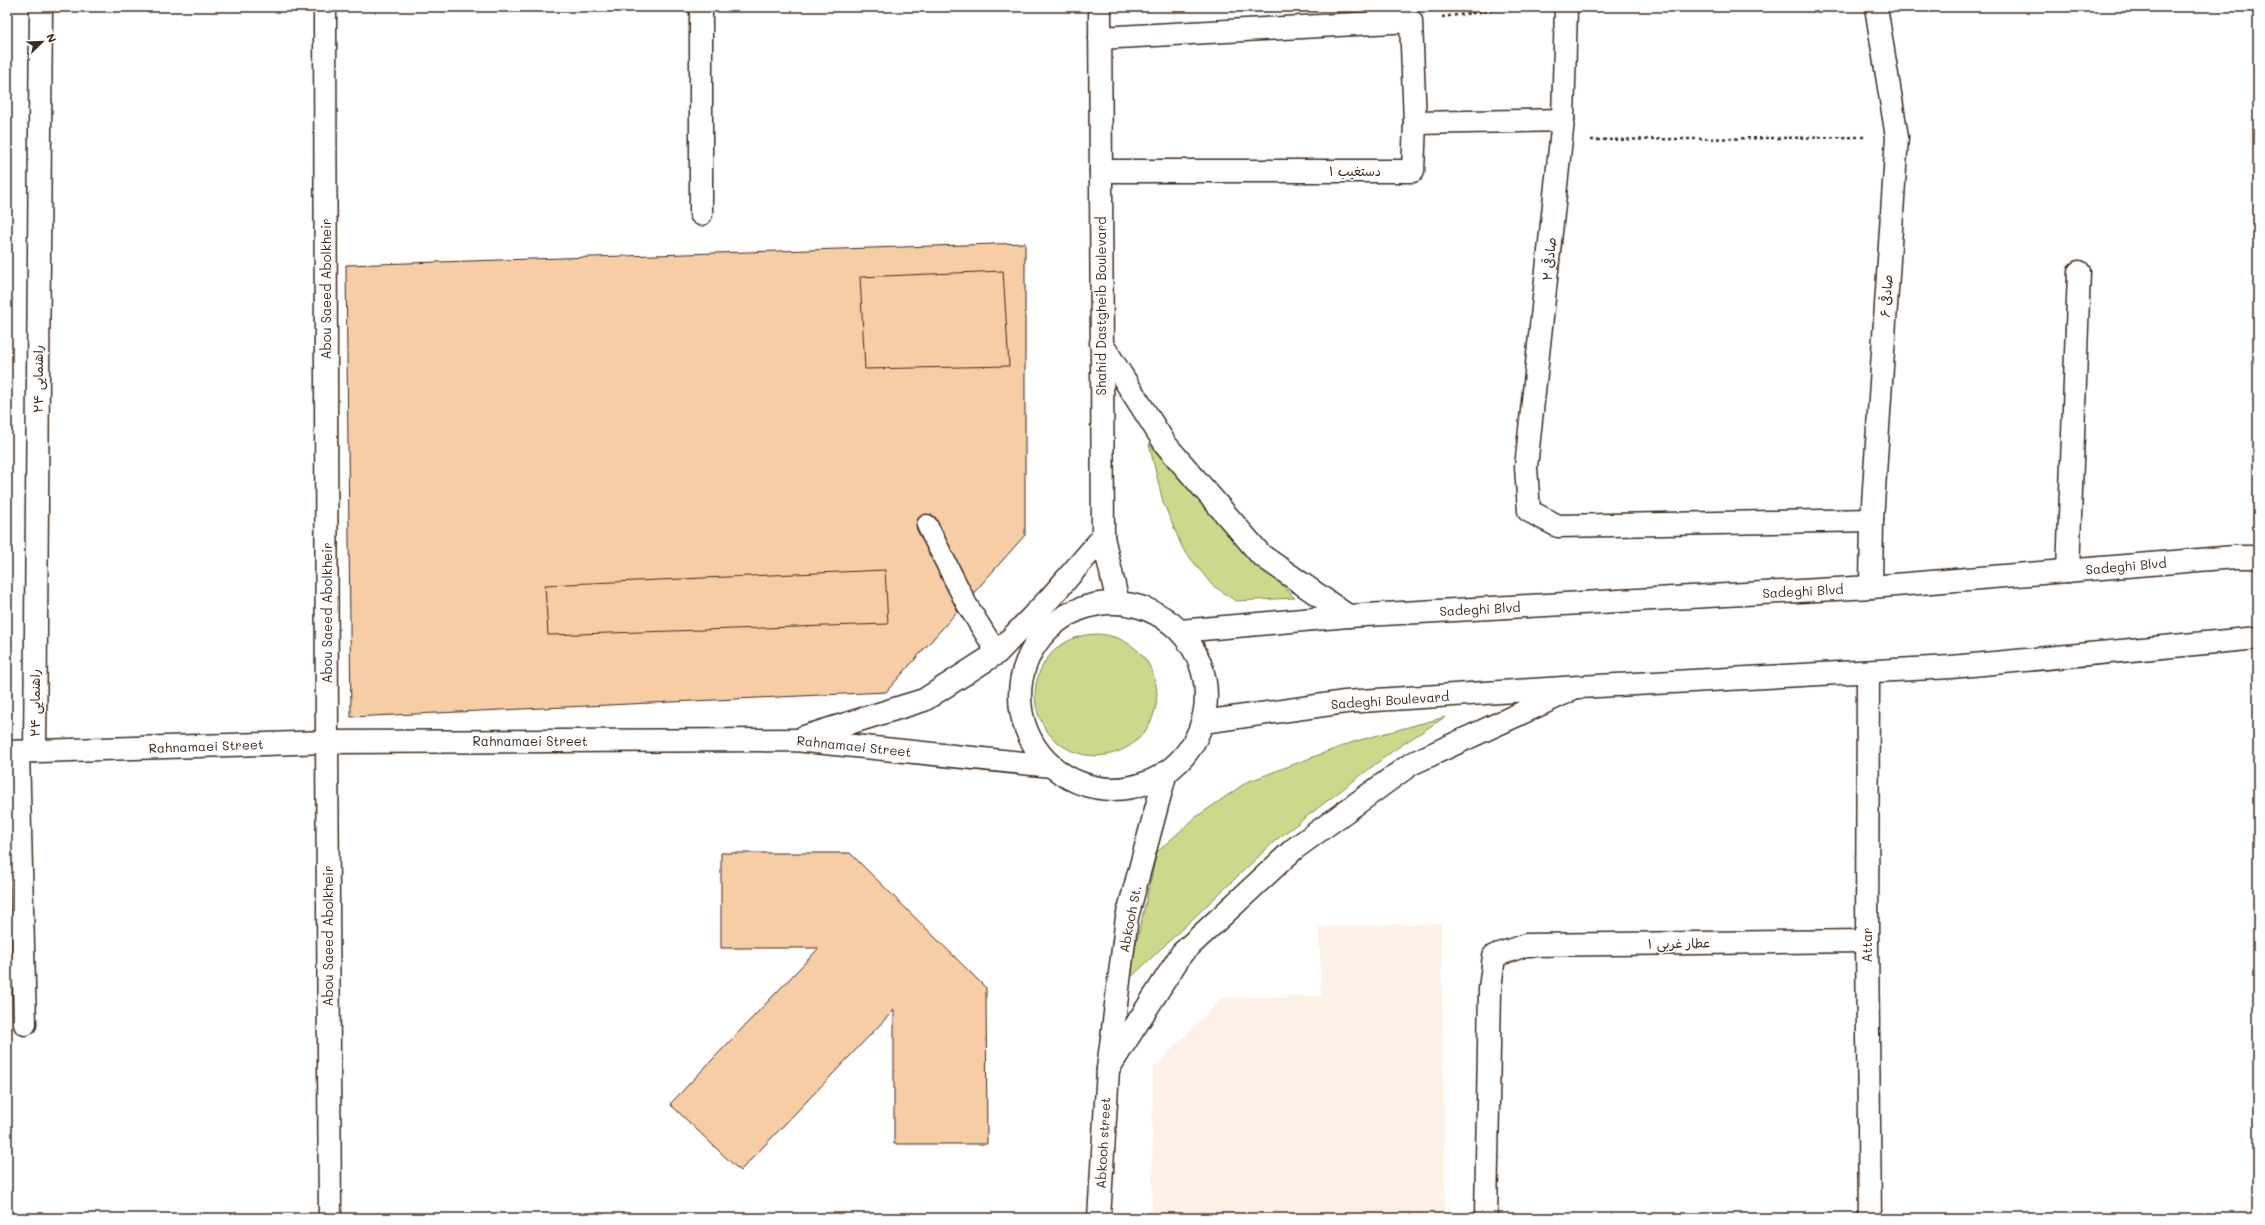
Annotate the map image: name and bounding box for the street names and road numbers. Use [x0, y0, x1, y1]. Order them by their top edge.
street label: دستغیب ۱ [1329, 162, 1381, 180]
street label: Shahid Dastgheib Boulevard [1092, 217, 1109, 395]
street label: Abou Saeed Abolkheir [317, 218, 334, 360]
street label: صادقی ۲ [1538, 236, 1559, 282]
street label: صادقی ۶ [1876, 274, 1895, 318]
street label: راهنمایی ۲۴ [29, 345, 48, 413]
street label: Abou Saeed Abolkheir [318, 542, 335, 684]
street label: Sadeghi Blvd [2085, 553, 2167, 578]
street label: Sadeghi Blvd [1762, 580, 1844, 601]
street label: Sadeghi Blvd [1439, 598, 1521, 619]
street label: راهنمایی ۲۴ [26, 669, 45, 737]
street label: Sadeghi Boulevard [1330, 687, 1450, 712]
street label: Rahnamaei Street [796, 731, 912, 760]
street label: Rahnamaei Street [472, 732, 588, 749]
street label: Rahnamaei Street [148, 735, 264, 756]
street label: Abou Saeed Abolkheir [319, 865, 336, 1007]
street label: Abkooh St. [1115, 884, 1144, 954]
street label: Attar [1858, 927, 1875, 963]
street label: عطار غربی ۱ [1648, 933, 1710, 954]
street label: Abkooh street [1092, 1097, 1113, 1189]

